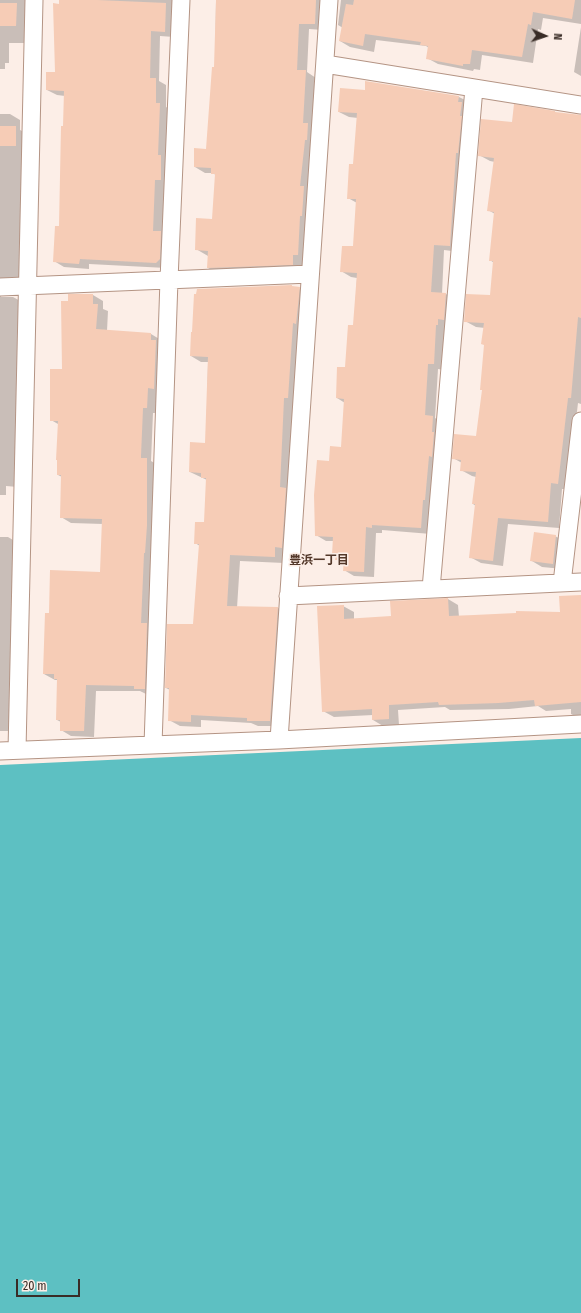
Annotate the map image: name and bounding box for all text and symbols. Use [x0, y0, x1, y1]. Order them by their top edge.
north arrow [525, 16, 565, 56]
text: N [551, 33, 564, 40]
district label: 豊浜一丁目 [289, 554, 349, 568]
scale bar [18, 1271, 82, 1297]
text: 20 m [23, 1279, 47, 1293]

